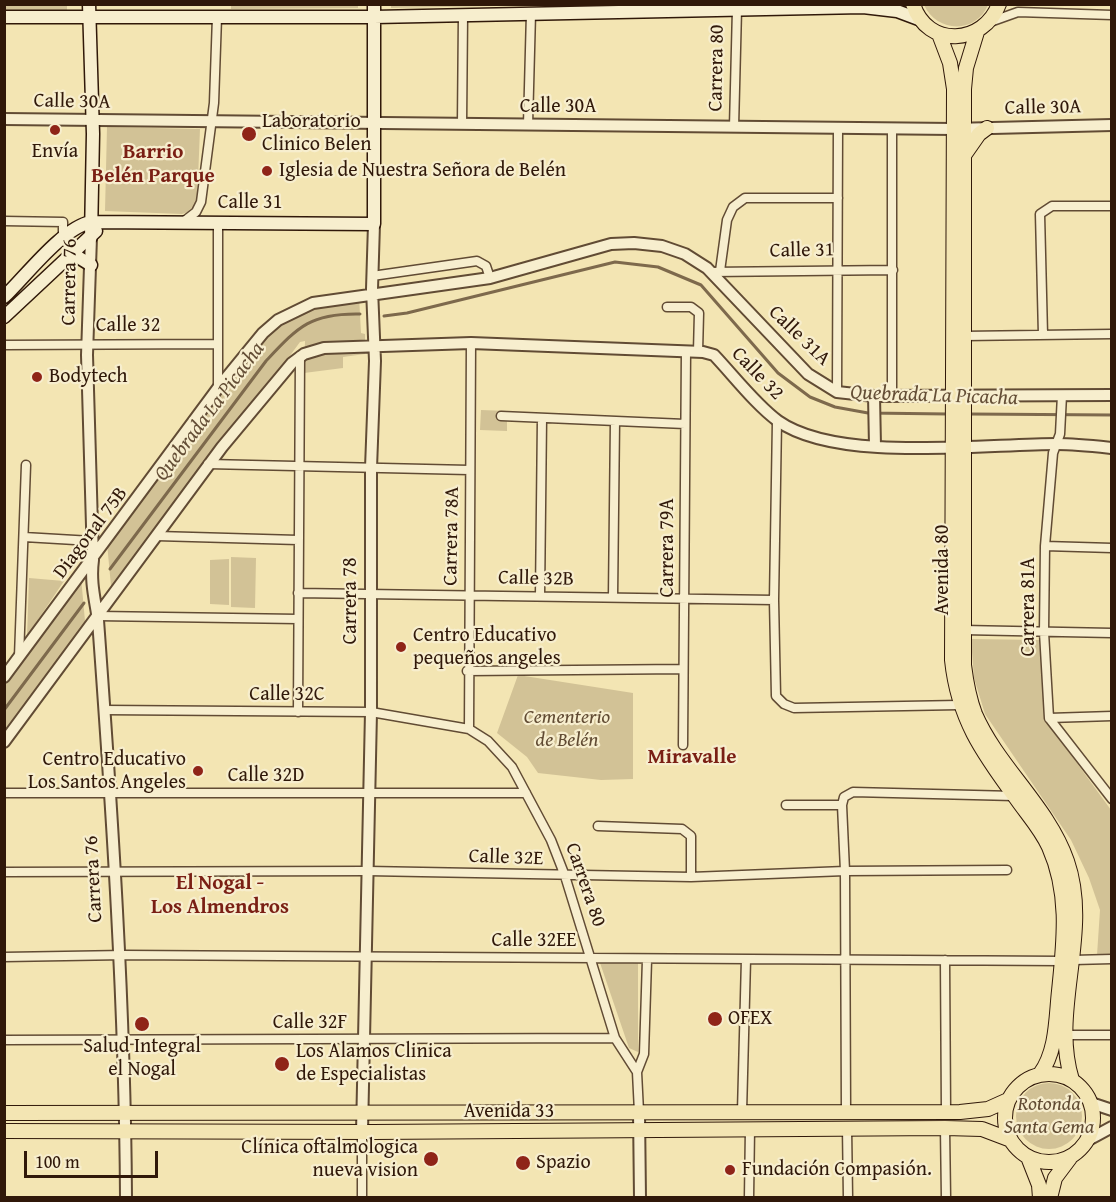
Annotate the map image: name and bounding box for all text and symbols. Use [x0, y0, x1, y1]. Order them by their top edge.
street label: Carrera 80 [704, 24, 730, 112]
street label: Calle 30A [33, 89, 111, 115]
street label: Calle 30A [520, 95, 596, 119]
street label: Calle 30A [1004, 95, 1082, 121]
place label: Laboratorio Clinico Belen [262, 110, 371, 157]
marker: Envía [48, 123, 62, 137]
marker: Laboratorio Clinico Belen [240, 125, 258, 143]
place label: Envía [32, 140, 78, 164]
district label: Barrio Belén Parque [91, 140, 215, 190]
place label: Iglesia de Nuestra Señora de Belén [279, 159, 566, 183]
marker: Iglesia de Nuestra Señora de Belén [260, 164, 274, 178]
street label: Calle 31 [218, 191, 282, 215]
street label: Carrera 76 [57, 238, 83, 326]
street label: Calle 31 [769, 238, 835, 264]
street label: Calle 31A [763, 301, 835, 371]
street label: Calle 32 [96, 314, 160, 338]
water label: Quebrada La Picacha [150, 337, 270, 487]
street label: Calle 32 [726, 342, 788, 406]
place label: Bodytech [49, 365, 127, 389]
marker: Bodytech [30, 370, 44, 384]
water label: Quebrada La Picacha [850, 380, 1018, 412]
street label: Diagonal 75B [49, 482, 133, 584]
street label: Carrera 78A [439, 486, 465, 586]
street label: Carrera 79A [656, 498, 680, 598]
street label: Avenida 80 [931, 525, 955, 615]
street label: Carrera 78 [339, 557, 363, 645]
street label: Carrera 81A [1017, 557, 1041, 657]
street label: Calle 32B [498, 566, 574, 592]
place label: Centro Educativo pequeños angeles [413, 624, 561, 671]
marker: Centro Educativo pequeños angeles [394, 640, 408, 654]
street label: Calle 32C [249, 683, 325, 707]
park label: Cementerio de Belén [524, 706, 610, 753]
district label: Miravalle [648, 745, 736, 771]
place label: Centro Educativo Los Santos Angeles [28, 748, 186, 795]
marker: Centro Educativo Los Santos Angeles [191, 764, 205, 778]
street label: Calle 32D [228, 764, 304, 788]
street label: Carrera 76 [80, 835, 108, 923]
street label: Carrera 80 [559, 840, 611, 930]
street label: Calle 32E [468, 845, 544, 871]
district label: El Nogal - Los Almendros [151, 871, 289, 921]
street label: Calle 32EE [492, 929, 576, 953]
place label: OFEX [728, 1007, 772, 1031]
marker: OFEX [706, 1010, 724, 1028]
street label: Calle 32F [273, 1011, 347, 1035]
marker: Salud Integral el Nogal [133, 1015, 151, 1033]
place label: Salud Integral el Nogal [83, 1035, 201, 1082]
place label: Los Alamos Clinica de Especialistas [296, 1040, 452, 1087]
marker: Los Alamos Clinica de Especialistas [273, 1055, 291, 1073]
park label: Rotonda Santa Gema [1004, 1093, 1094, 1140]
street label: Avenida 33 [464, 1100, 554, 1124]
place label: Clínica oftalmologica nueva vision [241, 1136, 418, 1183]
scale bar [27, 1139, 160, 1177]
text: 100 m [35, 1148, 80, 1175]
marker: Clínica oftalmologica nueva vision [422, 1150, 440, 1168]
place label: Spazio [536, 1151, 591, 1175]
marker: Spazio [514, 1154, 532, 1172]
place label: Fundación Compasión. [742, 1158, 932, 1182]
marker: Fundación Compasión. [723, 1163, 737, 1177]

